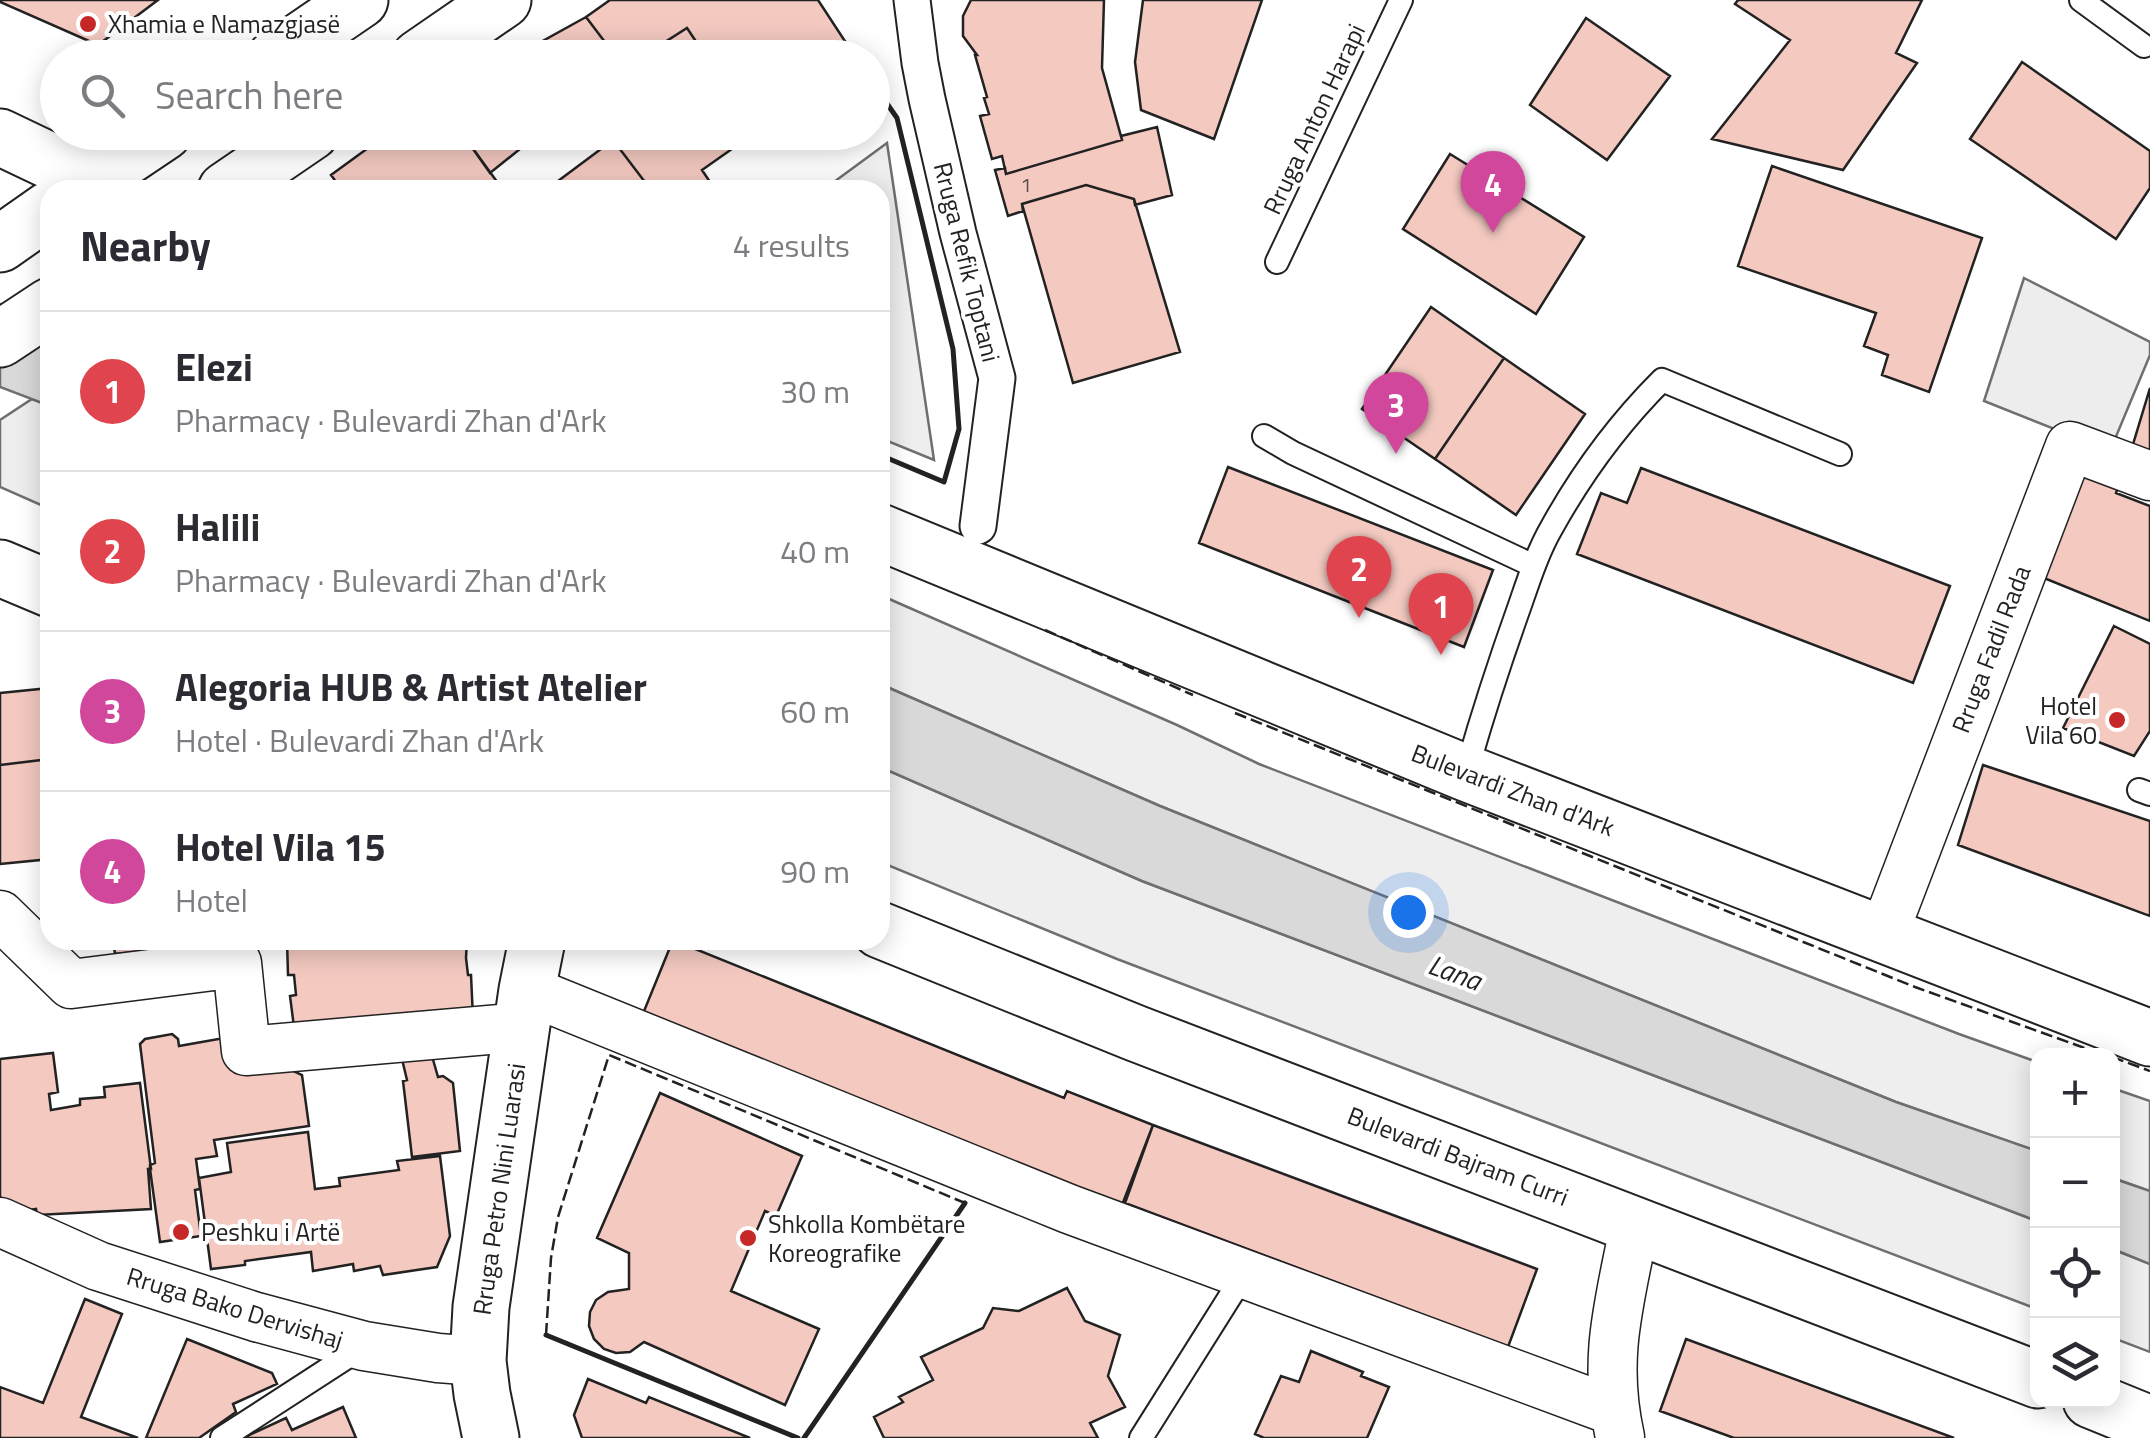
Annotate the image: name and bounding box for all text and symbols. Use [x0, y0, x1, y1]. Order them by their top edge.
place label: Xhamia e Namazgjasë [108, 5, 340, 43]
marker: Xhamia e Namazgjasë [77, 13, 99, 35]
street label: Rruga Anton Harapi [1253, 17, 1375, 221]
search box [40, 40, 890, 150]
text: Search here [155, 66, 343, 124]
icon: search [75, 68, 130, 123]
pin: 4 [1460, 150, 1526, 233]
street label: Rruga Refik Toptani [924, 158, 1010, 366]
house number: 1 [1020, 169, 1032, 200]
text: Nearby [80, 213, 211, 277]
text: 4 results [733, 221, 850, 269]
text: Elezi [175, 338, 253, 396]
text: 1 [104, 367, 121, 415]
text: 30 m [780, 367, 850, 415]
pin: 3 [1364, 372, 1428, 454]
text: Pharmacy · Bulevardi Zhan d'Ark [175, 396, 607, 444]
text: Halili [175, 498, 260, 556]
text: 2 [104, 527, 121, 575]
text: 40 m [780, 527, 850, 575]
pin: 2 [1326, 536, 1392, 618]
text: Pharmacy · Bulevardi Zhan d'Ark [175, 556, 607, 604]
street label: Rruga Fadil Rada [1942, 559, 2041, 738]
pin: 1 [1408, 572, 1474, 655]
text: Alegoria HUB & Artist Atelier [175, 658, 647, 716]
text: 3 [104, 687, 121, 735]
text: 60 m [780, 687, 850, 735]
place label: Hotel Vila 60 [2025, 687, 2097, 754]
marker: Hotel Vila 60 [2106, 709, 2128, 731]
text: Hotel · Bulevardi Zhan d'Ark [175, 716, 544, 764]
street label: Bulevardi Zhan d'Ark [1406, 734, 1620, 846]
text: Hotel Vila 15 [175, 818, 386, 876]
text: 4 [104, 847, 121, 895]
text: 90 m [780, 847, 850, 895]
text: Hotel [175, 876, 248, 924]
your location [1383, 887, 1434, 938]
water label: Lana [1422, 943, 1490, 1002]
map controls [2030, 1048, 2120, 1408]
button: + [2030, 1048, 2120, 1138]
street label: Rruga Petro Nini Luarasi [463, 1061, 535, 1317]
street label: Bulevardi Bajram Curri [1342, 1096, 1574, 1216]
button: − [2030, 1138, 2120, 1228]
place label: Shkolla Kombëtare Koreografike [768, 1205, 965, 1272]
place label: Peshku i Artë [201, 1213, 340, 1251]
marker: Peshku i Artë [170, 1221, 192, 1243]
marker: Shkolla Kombëtare Koreografike [737, 1227, 759, 1249]
button: locate [2030, 1228, 2120, 1318]
street label: Rruga Bako Dervishaj [122, 1257, 348, 1359]
button: layers [2030, 1318, 2120, 1408]

